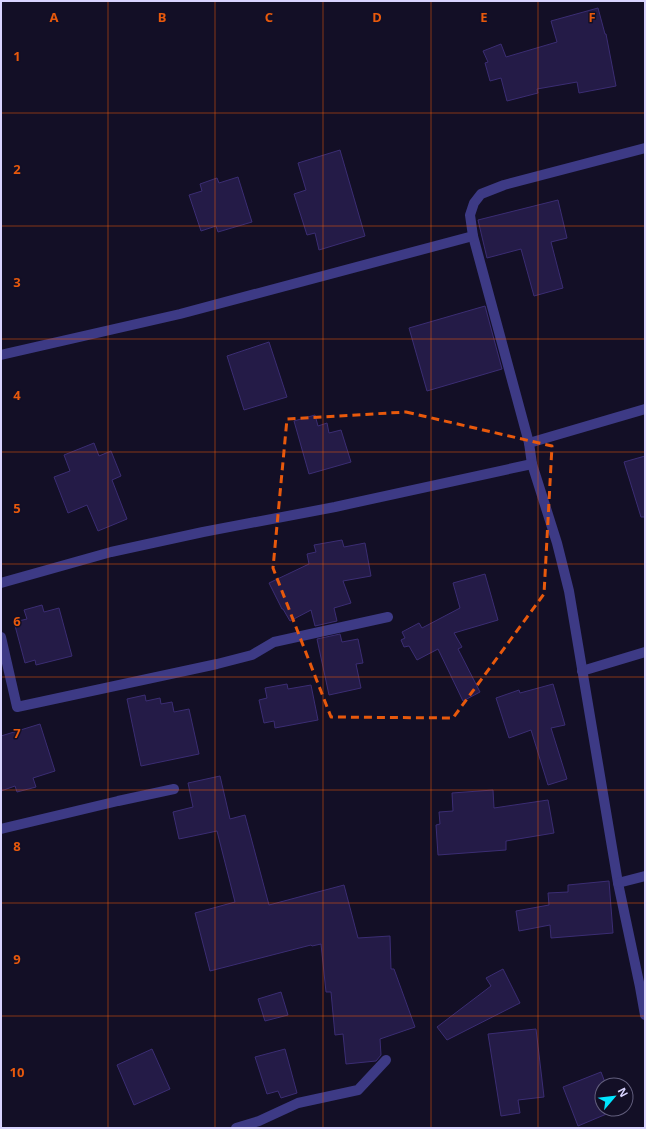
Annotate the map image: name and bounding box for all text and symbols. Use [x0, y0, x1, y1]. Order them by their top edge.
text: A [50, 8, 59, 26]
text: B [158, 8, 166, 26]
text: C [265, 8, 273, 26]
text: D [372, 8, 382, 26]
text: E [480, 8, 488, 26]
text: F [588, 8, 596, 26]
text: 1 [13, 47, 21, 65]
text: 2 [13, 160, 21, 178]
text: 3 [13, 273, 21, 291]
text: 4 [13, 386, 21, 404]
text: 5 [13, 499, 21, 517]
text: 6 [13, 612, 21, 630]
text: 7 [13, 724, 21, 742]
text: 8 [13, 837, 21, 855]
text: 9 [13, 950, 21, 968]
text: 10 [10, 1063, 24, 1081]
north arrow [594, 1077, 634, 1117]
text: N [615, 1085, 632, 1100]

